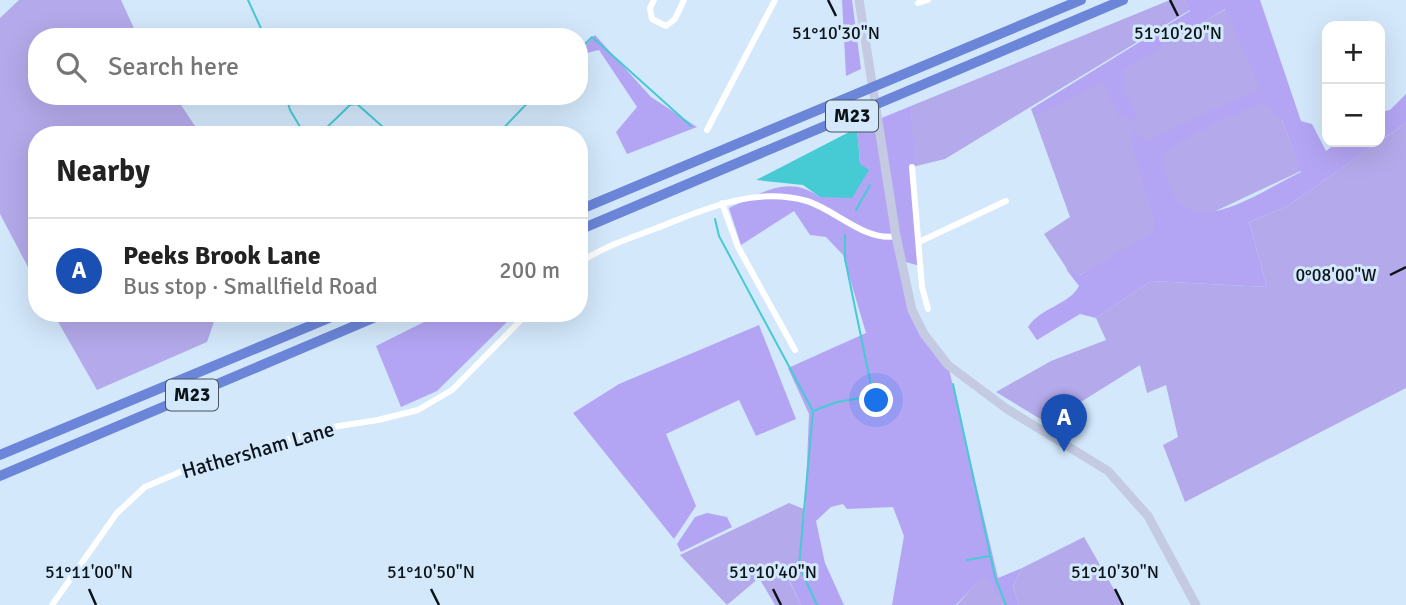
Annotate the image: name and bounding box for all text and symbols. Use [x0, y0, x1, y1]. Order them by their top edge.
map controls [1322, 21, 1385, 147]
button: + [1322, 21, 1385, 84]
text: 51°10'30"N [792, 22, 880, 44]
text: 51°10'20"N [1134, 22, 1222, 44]
search box [28, 28, 588, 105]
icon: search [52, 48, 90, 86]
text: Search here [108, 51, 239, 83]
button: − [1322, 84, 1385, 147]
road number: M23 [826, 100, 878, 132]
text: Nearby [56, 153, 150, 190]
text: Peeks Brook Lane [123, 240, 321, 272]
text: A [72, 256, 86, 285]
text: 200 m [499, 256, 560, 285]
text: 0°08'00"W [1295, 264, 1377, 286]
text: Bus stop · Smallfield Road [123, 272, 378, 301]
road number: M23 [166, 380, 218, 410]
your location [859, 383, 893, 417]
pin: A [1041, 394, 1087, 452]
street label: Hathersham Lane [179, 416, 337, 484]
text: 51°11'00"N [45, 561, 133, 583]
text: 51°10'50"N [387, 561, 475, 583]
text: 51°10'40"N [729, 561, 817, 583]
text: 51°10'30"N [1071, 561, 1159, 583]

